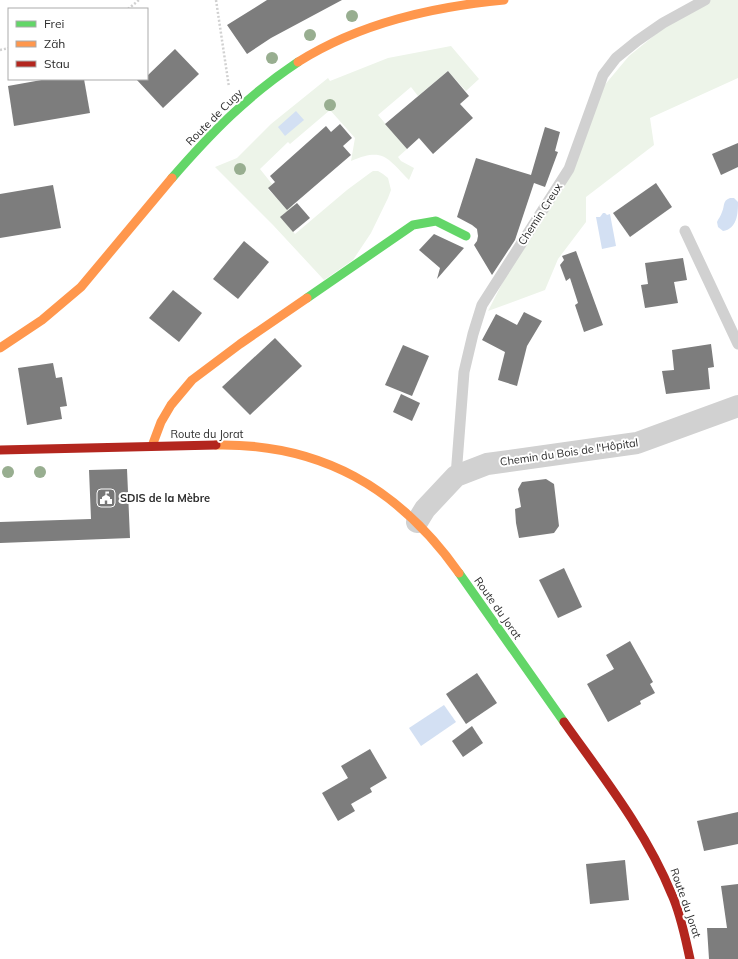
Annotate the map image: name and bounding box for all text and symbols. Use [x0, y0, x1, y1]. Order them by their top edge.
legend [8, 8, 148, 80]
text: Frei [44, 16, 64, 31]
text: Zäh [44, 36, 65, 51]
text: Stau [44, 56, 70, 71]
street label: Route de Cugy [183, 86, 245, 148]
street label: Chemin Creux [515, 180, 565, 248]
street label: Route du Jorat [171, 427, 244, 441]
street label: Chemin du Bois de l'Hôpital [499, 435, 639, 469]
public building icon: SDIS de la Mèbre [95, 487, 117, 509]
place label: SDIS de la Mèbre [120, 491, 210, 505]
street label: Route du Jorat [471, 574, 525, 642]
street label: Route du Jorat [668, 866, 705, 940]

